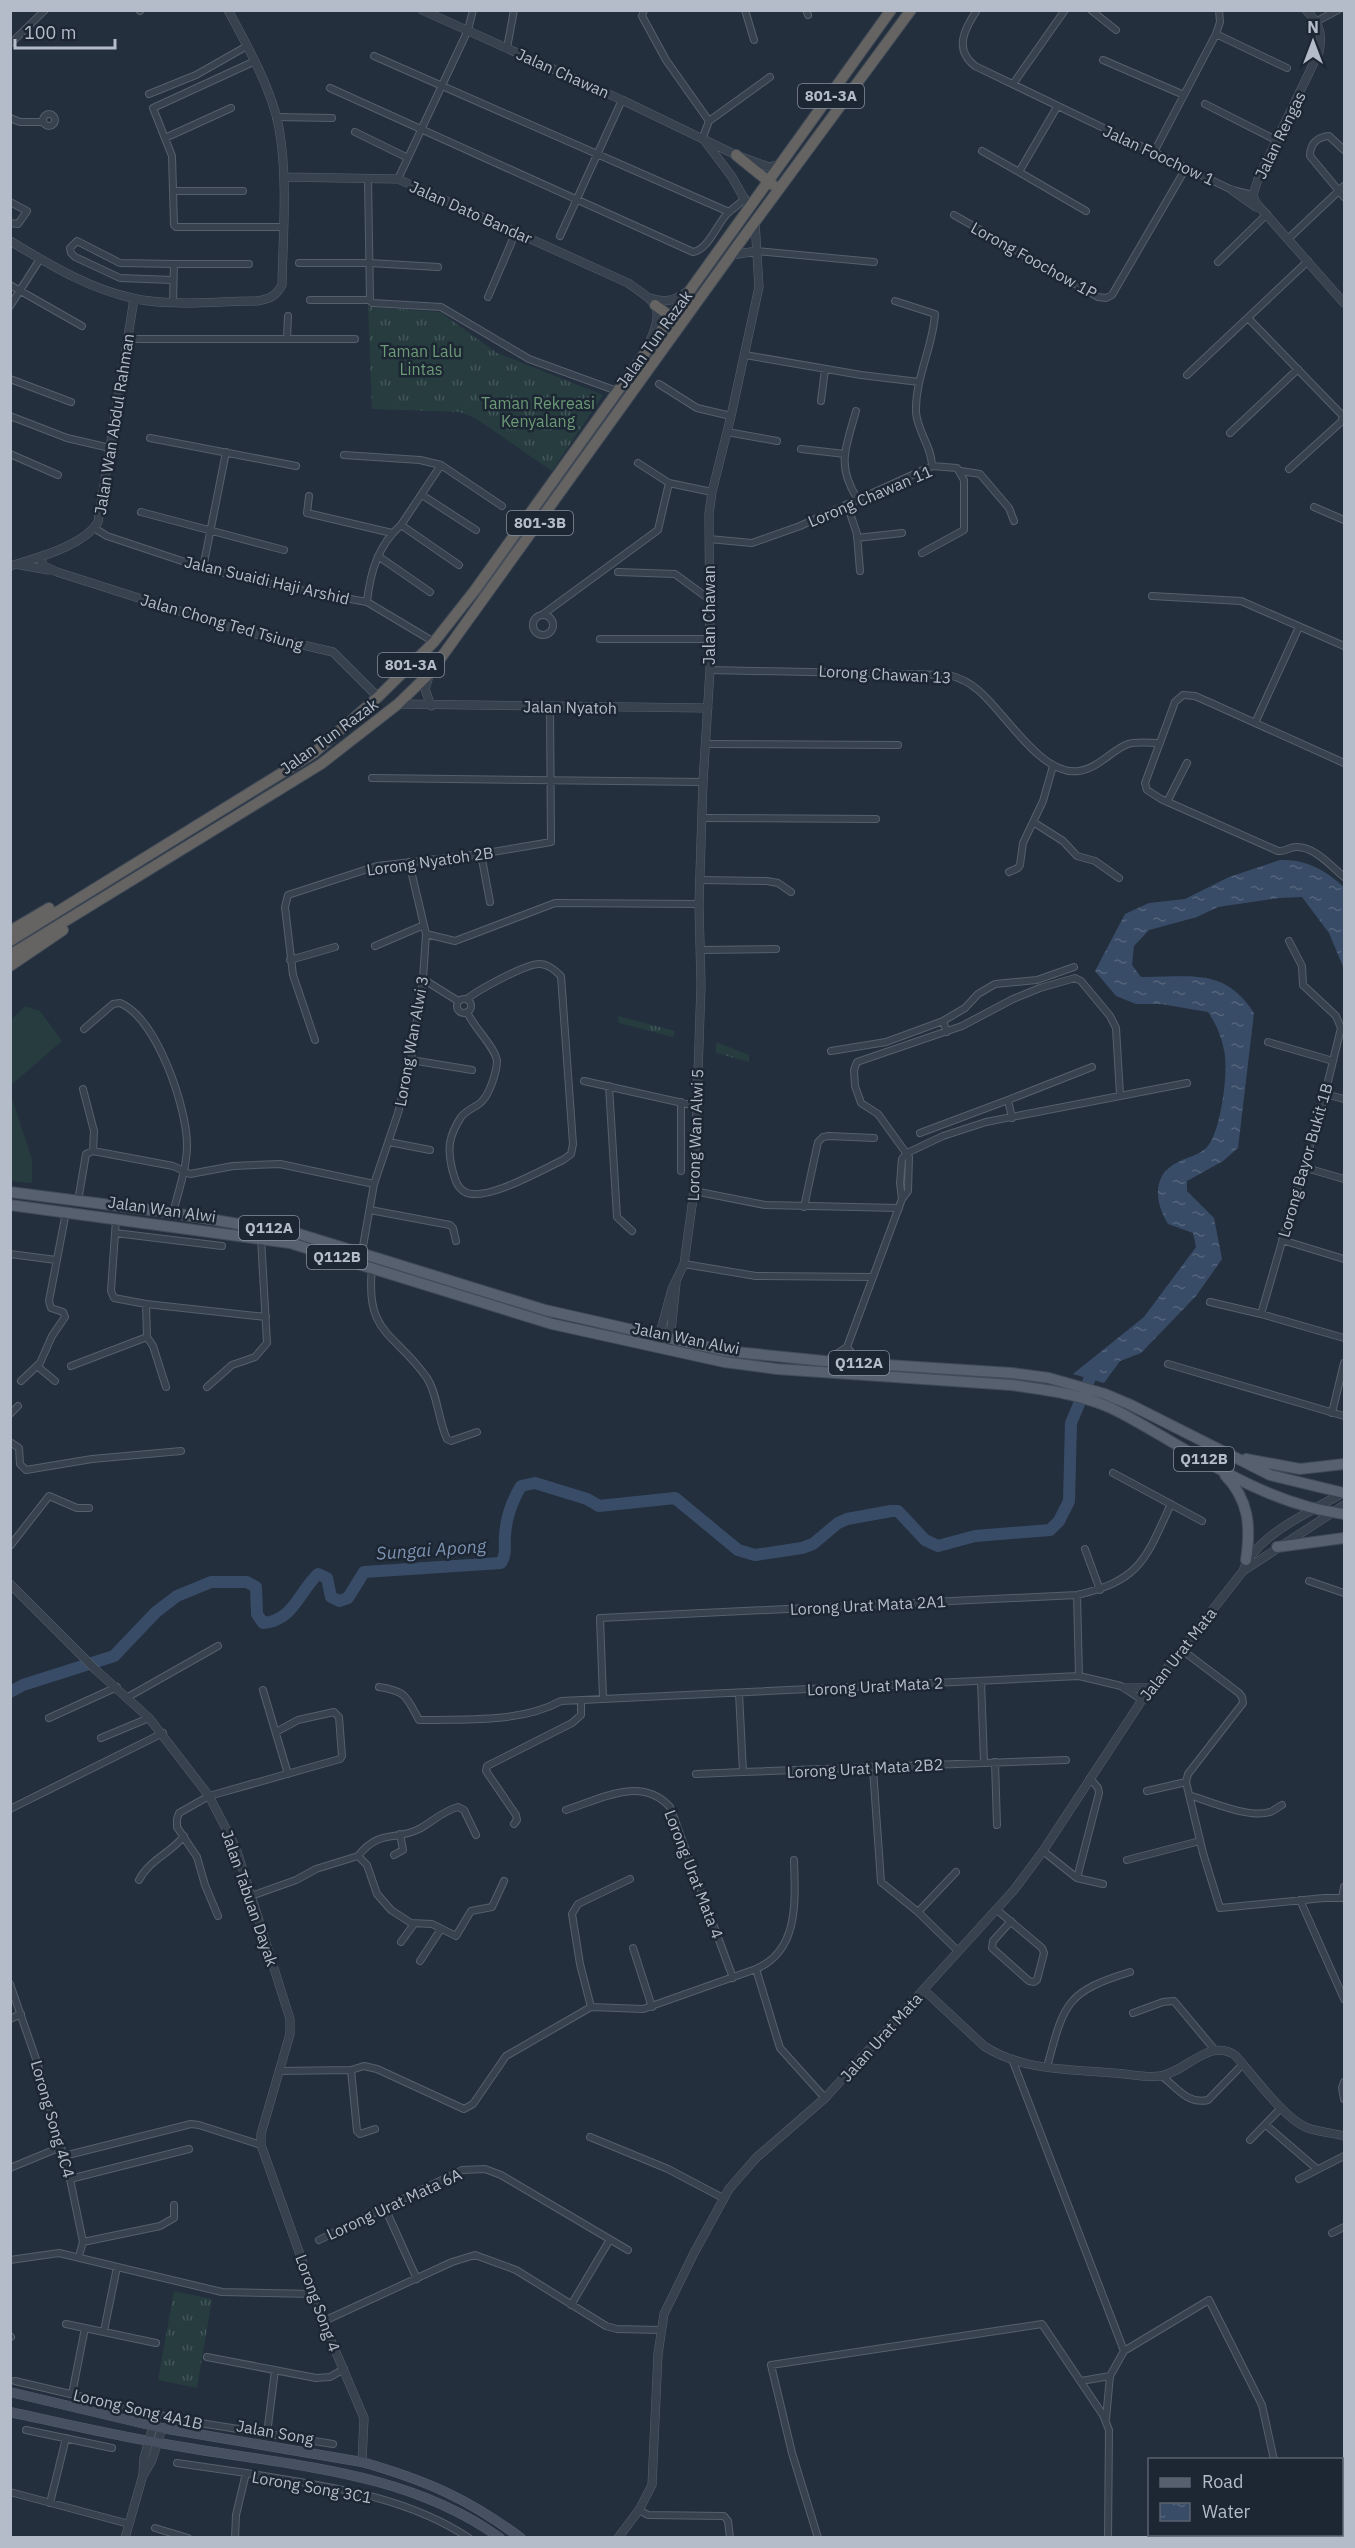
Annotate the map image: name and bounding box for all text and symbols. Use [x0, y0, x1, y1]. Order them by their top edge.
scale bar [15, 12, 116, 50]
north arrow [1283, 12, 1343, 72]
text: N [1307, 17, 1319, 37]
text: 100 m [24, 21, 76, 44]
street label: Jalan Chawan [513, 44, 613, 102]
road number: 801-3A [798, 84, 864, 108]
street label: Jalan Rengas [1250, 88, 1310, 182]
street label: Jalan Foochow 1 [1100, 120, 1218, 190]
street label: Jalan Dato Bandar [407, 176, 535, 248]
street label: Lorong Foochow 1P [968, 217, 1101, 303]
street label: Jalan Tun Razak [612, 286, 696, 392]
street label: Jalan Wan Abdul Rahman [90, 332, 138, 516]
park label: Taman Lalu Lintas [380, 341, 462, 379]
park label: Taman Rekreasi Kenyalang [481, 393, 595, 431]
street label: Lorong Chawan 11 [805, 461, 935, 531]
road number: 801-3B [507, 511, 573, 535]
street label: Jalan Suaidi Haji Arshid [183, 551, 351, 609]
street label: Jalan Chawan [699, 565, 719, 665]
street label: Jalan Chong Ted Tsiung [138, 589, 306, 655]
road number: 801-3A [378, 653, 444, 677]
street label: Lorong Chawan 13 [818, 661, 952, 687]
street label: Jalan Tun Razak [276, 694, 382, 778]
street label: Jalan Nyatoh [523, 696, 617, 718]
street label: Lorong Nyatoh 2B [365, 842, 495, 880]
street label: Lorong Wan Alwi 3 [390, 974, 432, 1108]
street label: Lorong Wan Alwi 5 [683, 1068, 707, 1202]
street label: Lorong Bayor Bukit 1B [1273, 1080, 1337, 1240]
street label: Jalan Wan Alwi [107, 1192, 217, 1226]
road number: Q112A [239, 1216, 299, 1240]
road number: Q112B [307, 1245, 367, 1269]
street label: Jalan Wan Alwi [631, 1318, 741, 1358]
road number: Q112A [829, 1351, 889, 1375]
road number: Q112B [1174, 1447, 1234, 1471]
water label: Sungai Apong [375, 1534, 487, 1565]
street label: Lorong Urat Mata 2A1 [789, 1591, 947, 1619]
street label: Jalan Urat Mata [1135, 1603, 1221, 1705]
street label: Lorong Urat Mata 2 [806, 1672, 944, 1700]
street label: Lorong Urat Mata 2B2 [786, 1754, 944, 1782]
street label: Lorong Urat Mata 4 [660, 1807, 728, 1941]
street label: Jalan Tabuan Dayak [217, 1827, 283, 1969]
street label: Jalan Urat Mata [836, 1988, 926, 2086]
street label: Lorong Song 4C4 [27, 2058, 79, 2180]
street label: Lorong Urat Mata 6A [323, 2164, 465, 2244]
street label: Lorong Song 4 [291, 2252, 345, 2354]
street label: Lorong Song 4A1B [71, 2384, 205, 2434]
street label: Jalan Song [235, 2415, 316, 2449]
legend [1148, 2458, 1343, 2536]
street label: Lorong Song 3C1 [250, 2467, 374, 2507]
text: Road [1202, 2470, 1243, 2493]
text: Water [1202, 2500, 1251, 2523]

